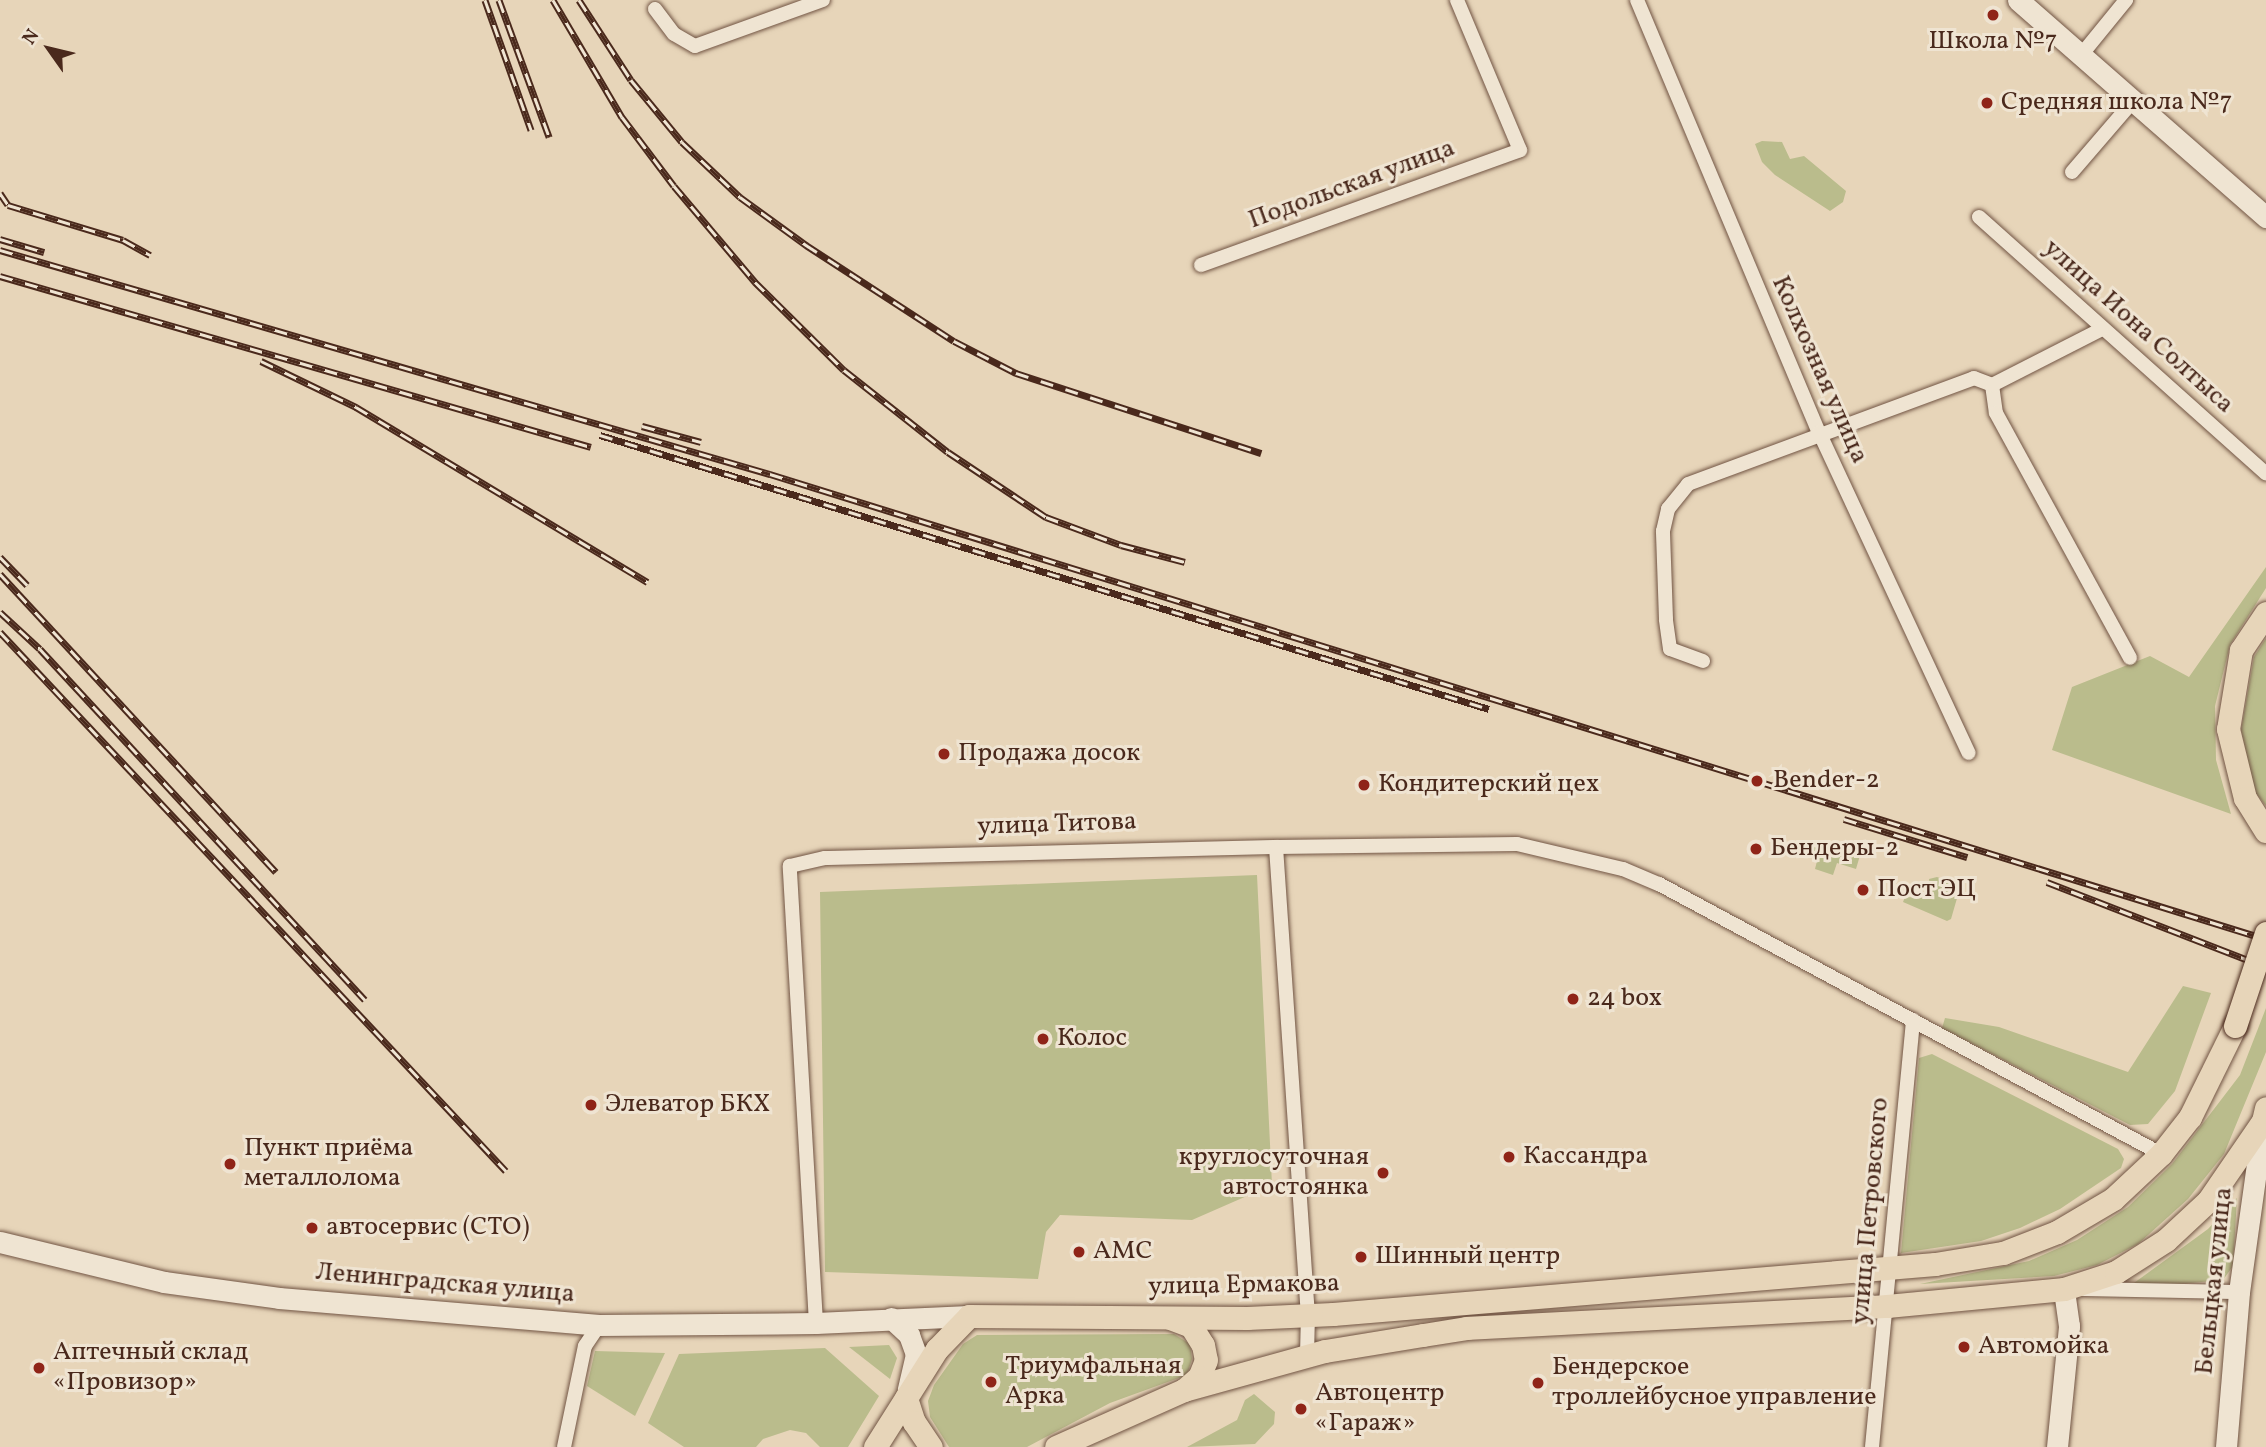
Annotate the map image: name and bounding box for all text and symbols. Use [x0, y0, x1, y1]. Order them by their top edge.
marker: Школа №7 [1985, 7, 2001, 23]
north arrow [14, 14, 84, 84]
text: N [17, 24, 46, 50]
place label: Школа №7 [1929, 26, 2057, 58]
place label: Средняя школа №7 [2001, 87, 2232, 119]
marker: Средняя школа №7 [1979, 95, 1995, 111]
street label: Подольская улица [1244, 133, 1460, 237]
street label: улица Иона Солтыса [2036, 233, 2240, 421]
street label: Колхозная улица [1764, 271, 1874, 469]
place label: Продажа досок [958, 738, 1140, 770]
marker: Продажа досок [936, 746, 952, 762]
place label: Bender-2 [1773, 765, 1880, 797]
place label: Кондитерский цех [1378, 769, 1599, 801]
marker: Bender-2 [1747, 771, 1767, 791]
marker: Кондитерский цех [1356, 777, 1372, 793]
street label: улица Титова [976, 807, 1138, 843]
place label: Бендеры-2 [1770, 833, 1899, 865]
marker: Бендеры-2 [1748, 841, 1764, 857]
place label: Пост ЭЦ [1877, 874, 1977, 906]
marker: Пост ЭЦ [1855, 882, 1871, 898]
place label: 24 box [1587, 983, 1662, 1015]
marker: 24 box [1565, 991, 1581, 1007]
place label: Колос [1057, 1023, 1127, 1055]
marker: Колос [1035, 1031, 1051, 1047]
place label: Элеватор БКХ [605, 1089, 770, 1121]
street label: улица Петровского [1846, 1096, 1896, 1326]
marker: Элеватор БКХ [583, 1097, 599, 1113]
place label: Пункт приёма металлолома [244, 1133, 413, 1194]
place label: Кассандра [1523, 1141, 1648, 1173]
place label: круглосуточная автостоянка [1179, 1142, 1369, 1204]
marker: Кассандра [1501, 1149, 1517, 1165]
marker: Пункт приёма металлолома [222, 1156, 238, 1172]
marker: круглосуточная автостоянка [1375, 1165, 1391, 1181]
street label: Бельцкая улица [2190, 1185, 2240, 1377]
place label: автосервис (СТО) [326, 1212, 530, 1244]
marker: автосервис (СТО) [304, 1220, 320, 1236]
place label: АМС [1093, 1236, 1152, 1268]
place label: Шинный центр [1375, 1241, 1560, 1273]
marker: АМС [1071, 1244, 1087, 1260]
marker: Шинный центр [1353, 1249, 1369, 1265]
street label: Ленинградская улица [314, 1257, 576, 1311]
street label: улица Ермакова [1148, 1269, 1340, 1303]
place label: Автомойка [1978, 1331, 2109, 1363]
place label: Аптечный склад «Провизор» [53, 1337, 248, 1398]
marker: Автомойка [1956, 1339, 1972, 1355]
place label: Триумфальная Арка [1005, 1351, 1181, 1412]
place label: Бендерское троллейбусное управление [1552, 1352, 1877, 1414]
marker: Аптечный склад «Провизор» [31, 1360, 47, 1376]
marker: Триумфальная Арка [983, 1374, 999, 1390]
marker: Бендерское троллейбусное управление [1530, 1375, 1546, 1391]
place label: Автоцентр «Гараж» [1315, 1378, 1445, 1440]
marker: Автоцентр «Гараж» [1293, 1401, 1309, 1417]

